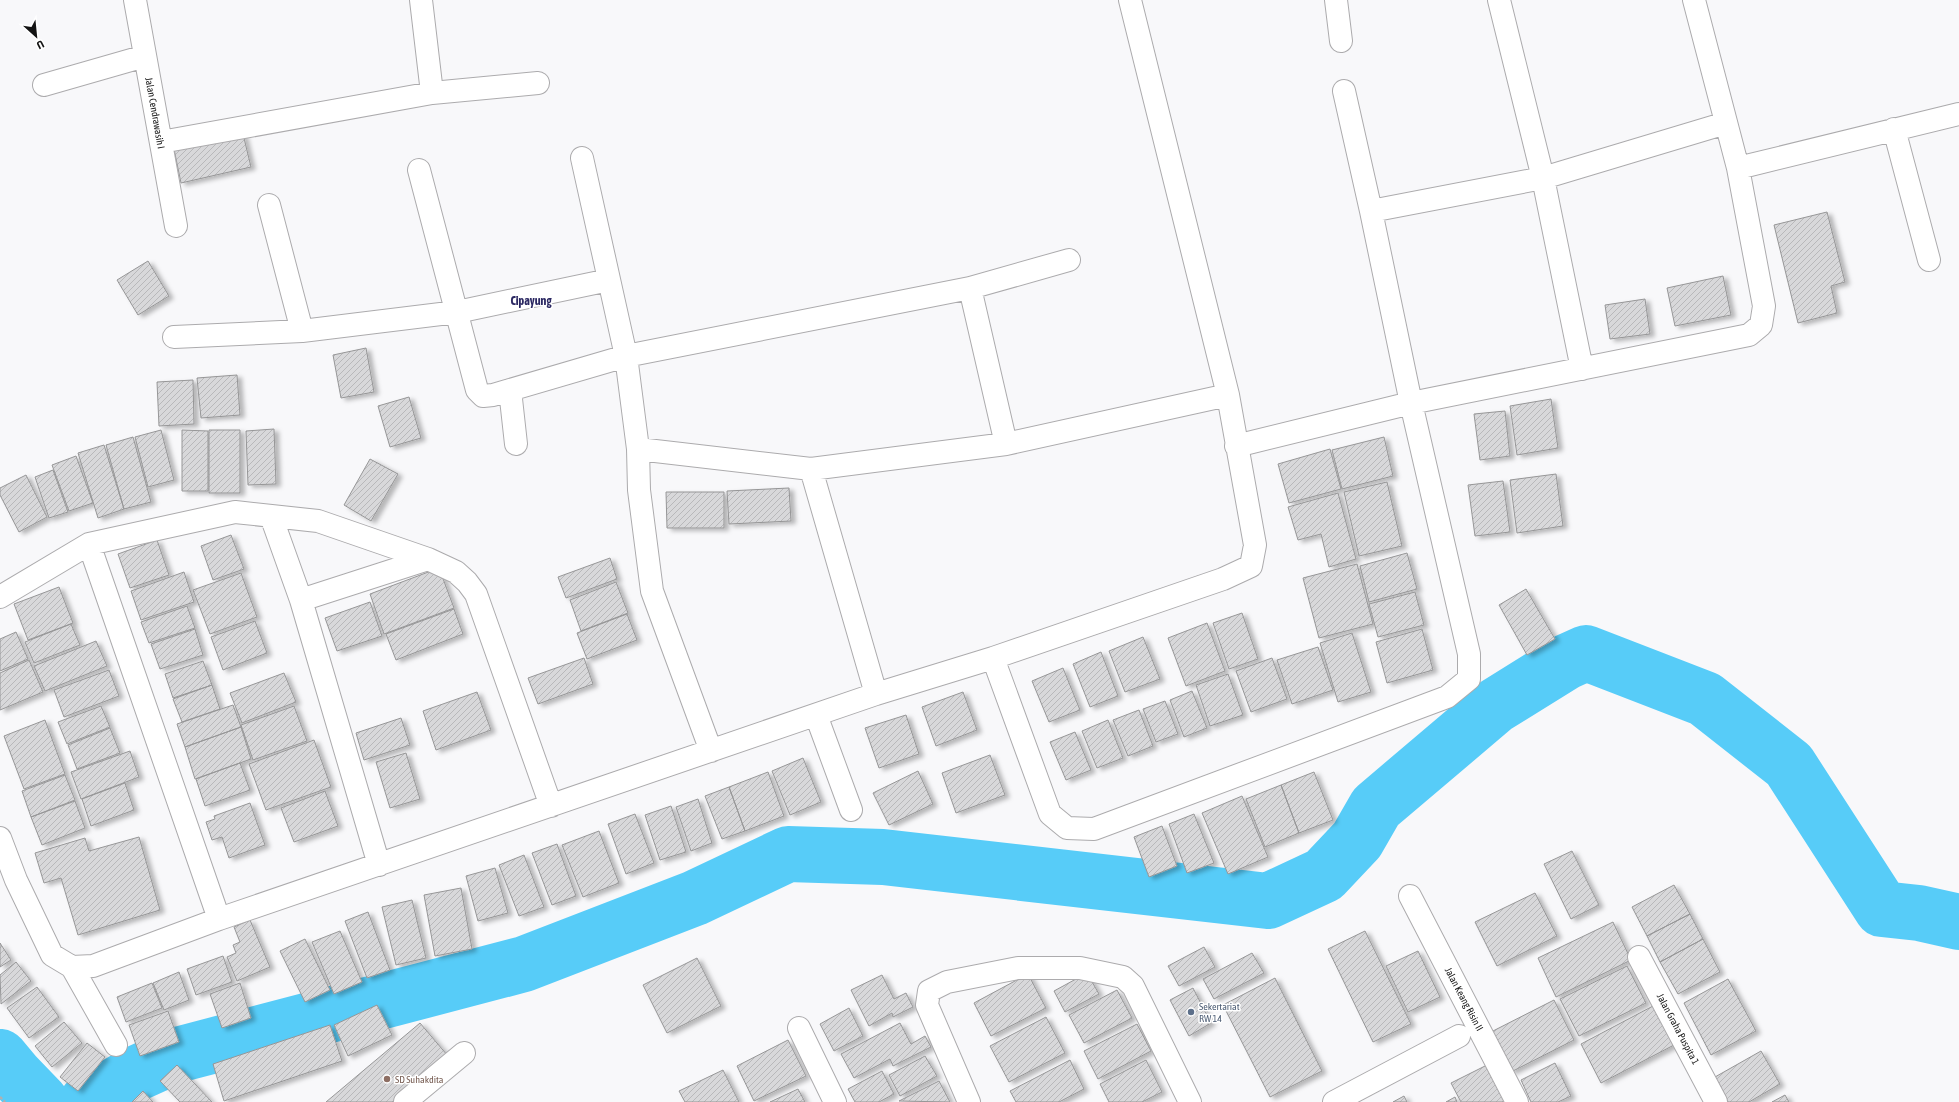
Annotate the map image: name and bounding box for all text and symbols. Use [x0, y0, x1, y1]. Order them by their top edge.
north arrow [16, 16, 56, 56]
text: U [35, 38, 46, 52]
street label: Jalan Cendrawasih I [143, 76, 167, 150]
district label: Cipayung [510, 294, 552, 308]
street label: Jalan Keang Risin II [1443, 965, 1485, 1033]
street label: Jalan Graha Puspita 1 [1655, 992, 1702, 1067]
place label: Sekertariat RW 14 [1199, 1001, 1240, 1024]
marker: Sekertariat RW 14 [1186, 1007, 1196, 1017]
marker: SD Suhakdita [382, 1074, 392, 1084]
place label: SD Suhakdita [395, 1074, 444, 1085]

